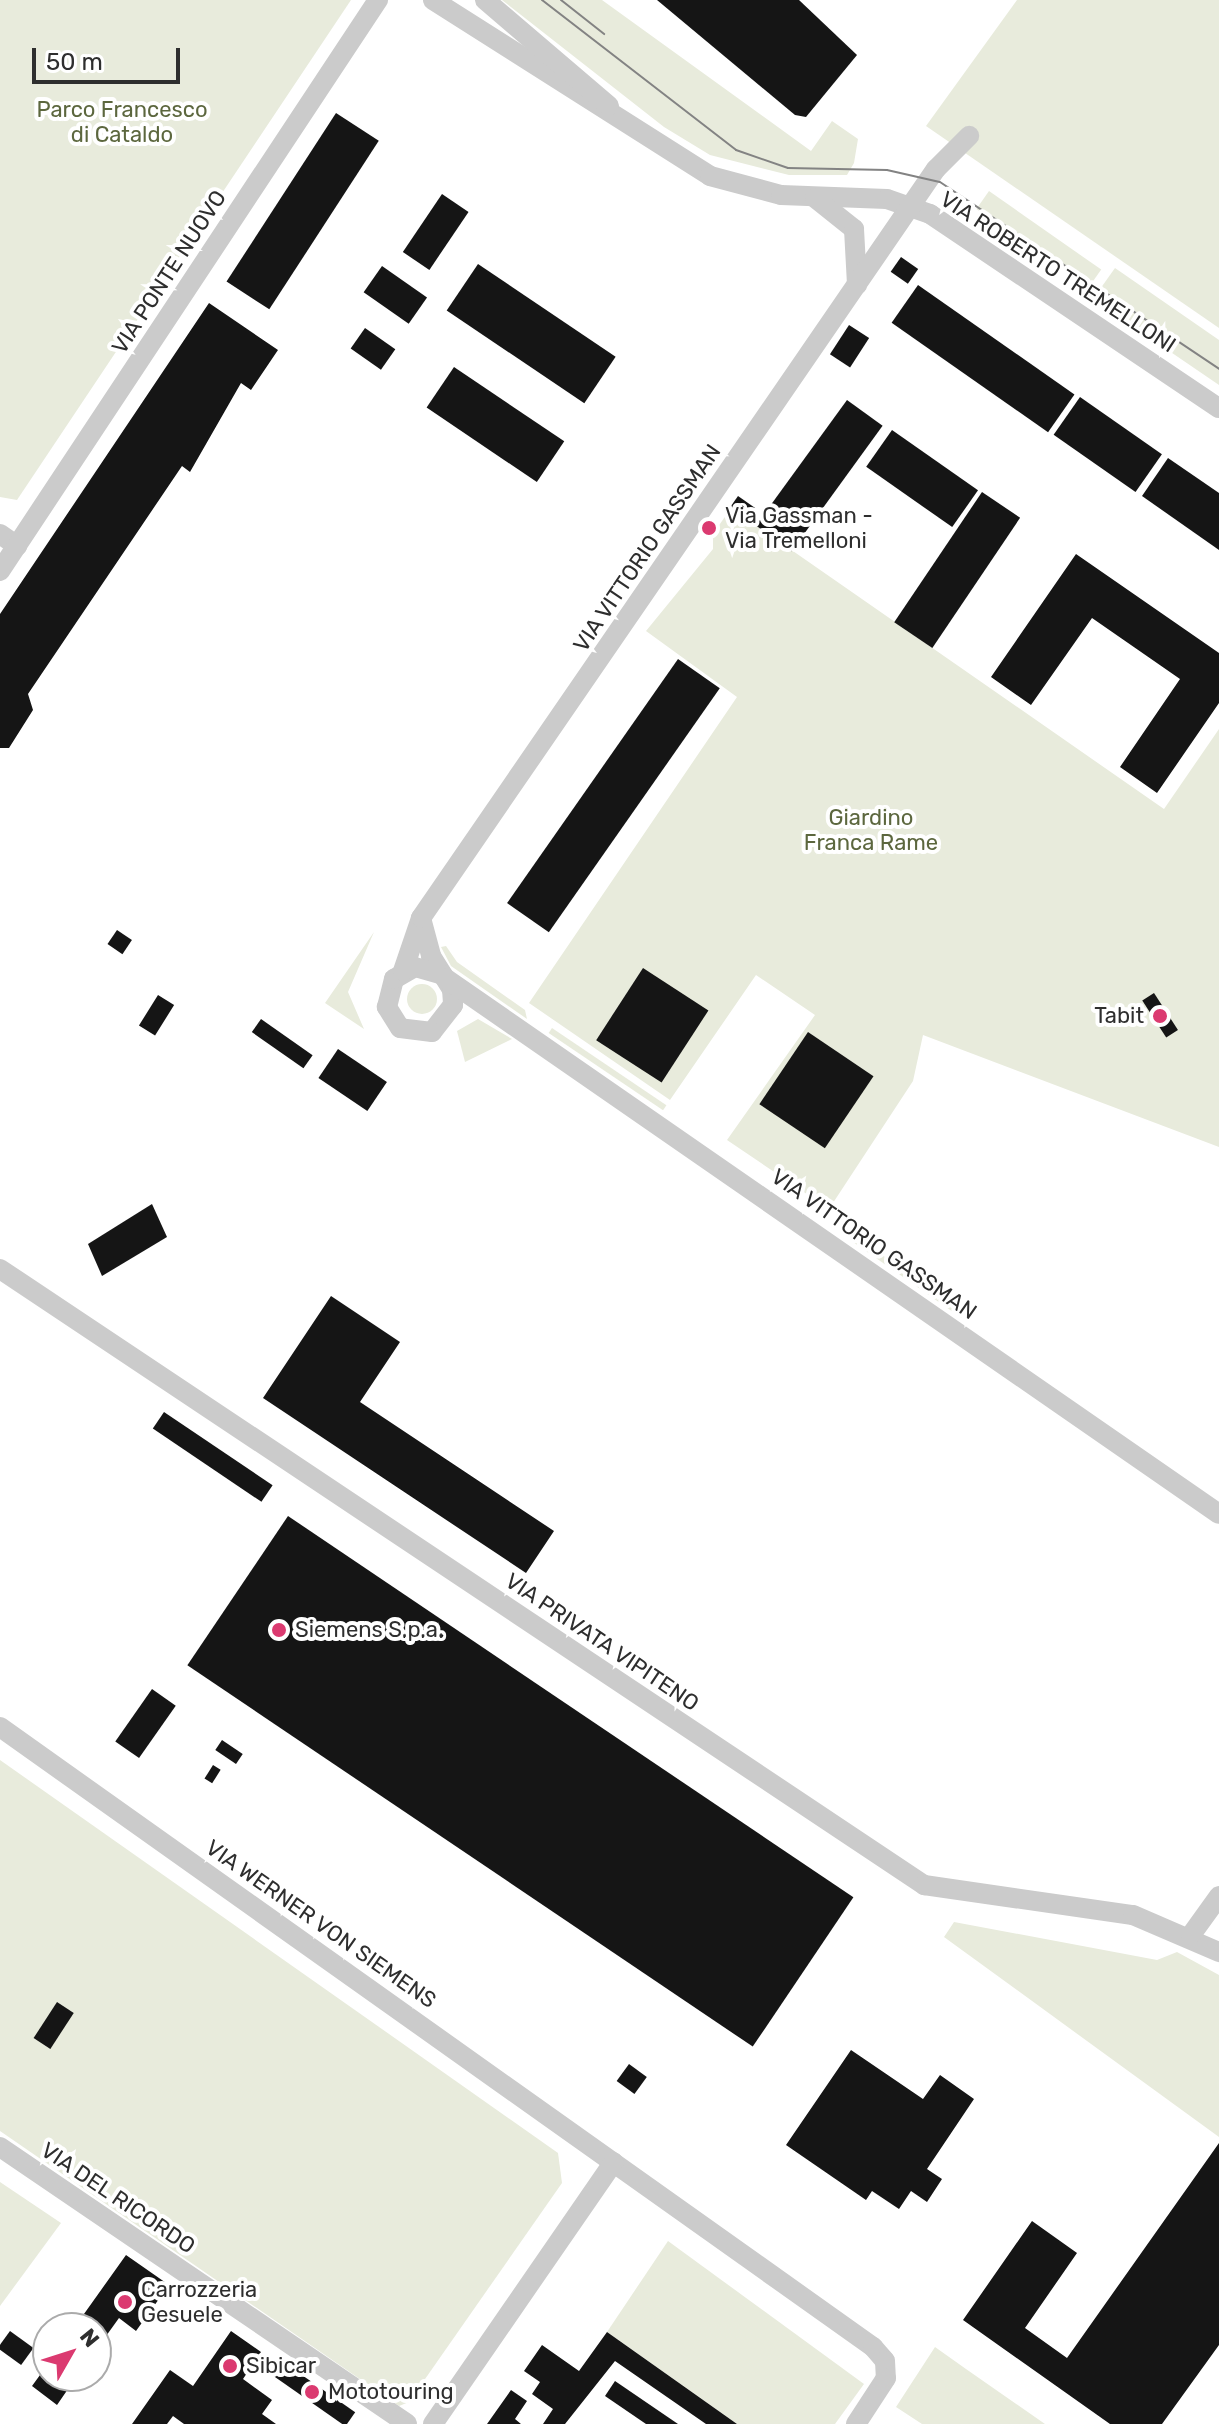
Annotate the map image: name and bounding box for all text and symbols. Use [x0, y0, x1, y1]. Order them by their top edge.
scale bar [36, 32, 184, 82]
text: 50 m [46, 48, 103, 76]
park label: Parco Francesco di Cataldo [36, 96, 208, 148]
street label: VIA PONTE NUOVO [106, 185, 232, 359]
street label: VIA ROBERTO TREMELLONI [935, 186, 1181, 358]
street label: VIA VITTORIO GASSMAN [567, 439, 727, 657]
place label: Via Gassman - Via Tremelloni [725, 502, 873, 554]
marker: Via Gassman - Via Tremelloni [700, 519, 718, 537]
park label: Giardino Franca Rame [804, 804, 938, 856]
place label: Tabit [1094, 1003, 1144, 1029]
marker: Tabit [1151, 1007, 1169, 1025]
street label: VIA VITTORIO GASSMAN [766, 1163, 982, 1325]
street label: VIA PRIVATA VIPITENO [499, 1567, 705, 1717]
place label: Siemens S.p.a. [295, 1617, 444, 1643]
marker: Siemens S.p.a. [270, 1621, 288, 1639]
street label: VIA WERNER VON SIEMENS [200, 1834, 442, 2014]
street label: VIA DEL RICORDO [35, 2136, 201, 2260]
place label: Carrozzeria Gesuele [141, 2276, 257, 2328]
marker: Carrozzeria Gesuele [116, 2293, 134, 2311]
north arrow [32, 2312, 112, 2392]
text: N [74, 2323, 105, 2352]
place label: Sibicar [246, 2353, 316, 2379]
marker: Sibicar [221, 2357, 239, 2375]
place label: Mototouring [328, 2379, 454, 2405]
marker: Mototouring [303, 2383, 321, 2401]

